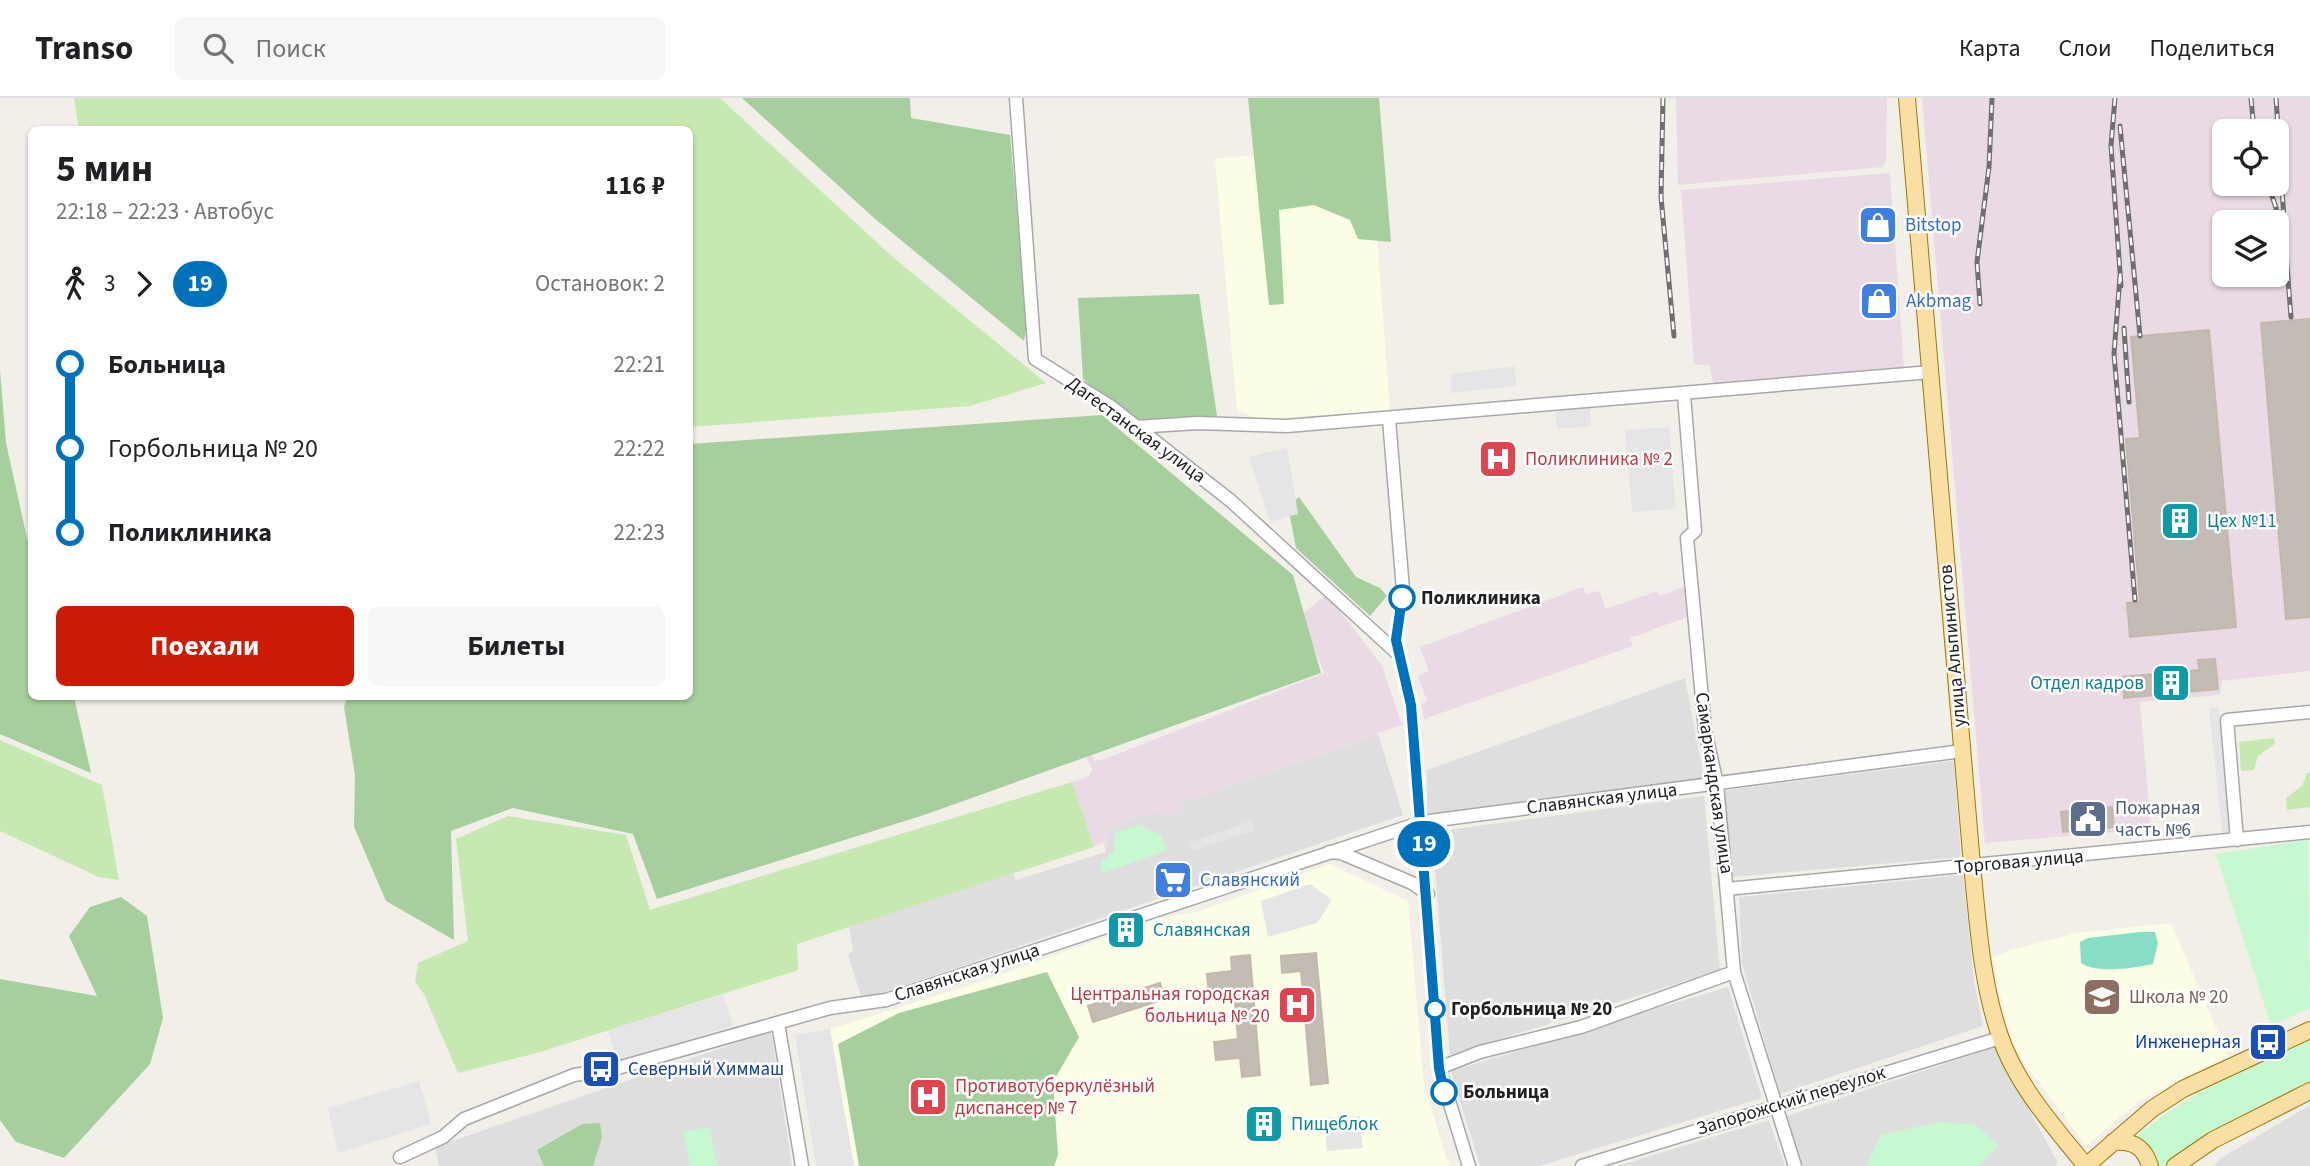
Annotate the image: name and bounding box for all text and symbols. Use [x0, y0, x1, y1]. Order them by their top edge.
search box [175, 17, 665, 80]
text: Transo [35, 25, 133, 72]
icon: search [199, 29, 237, 67]
text: Поиск [255, 30, 326, 67]
text: Карта [1959, 31, 2021, 66]
text: Слои [2059, 31, 2112, 66]
text: Поделиться [2150, 31, 2275, 66]
map controls [2212, 119, 2289, 287]
button: locate [2212, 119, 2289, 196]
text: 5 мин [56, 142, 153, 196]
text: 116 ₽ [605, 167, 665, 204]
text: 22:18 – 22:23 · Автобус [56, 195, 274, 228]
shop icon: Bitstop [1857, 204, 1899, 246]
button: layers [2212, 210, 2289, 287]
place label: Bitstop [1905, 212, 1962, 239]
icon: walk [56, 265, 94, 303]
icon: forward [125, 265, 163, 303]
text: 19 [187, 266, 213, 301]
text: 3 [104, 267, 115, 300]
text: Остановок: 2 [535, 267, 665, 300]
shop icon: Akbmag [1858, 280, 1900, 322]
place label: Akbmag [1906, 288, 1972, 315]
text: Больница [108, 346, 226, 383]
text: 22:21 [614, 348, 665, 381]
street label: Дагестанская улица [1061, 370, 1211, 490]
text: Горбольница № 20 [108, 430, 318, 467]
text: 22:22 [614, 432, 665, 465]
hospital icon: Поликлиника № 2 [1477, 438, 1519, 480]
place label: Поликлиника № 2 [1525, 446, 1673, 473]
building icon: Цех №11 [2159, 500, 2201, 542]
place label: Цех №11 [2207, 508, 2277, 535]
text: Поликлиника [108, 514, 272, 551]
text: 22:23 [614, 516, 665, 549]
street label: улица Альпинистов [1932, 563, 1974, 729]
marker: Поликлиника [1389, 585, 1415, 611]
place label: Поликлиника [1421, 585, 1541, 612]
button: Поехали [56, 606, 354, 686]
button: Билеты [368, 606, 665, 686]
building icon: Отдел кадров [2150, 662, 2192, 704]
place label: Отдел кадров [2030, 670, 2144, 697]
street label: Самаркандская улица [1688, 691, 1740, 875]
street label: Славянская улица [1525, 776, 1679, 822]
place label: Пожарная часть №6 [2115, 795, 2201, 844]
public building icon: Пожарная часть №6 [2067, 798, 2109, 840]
line badge: 19 [1392, 821, 1456, 867]
text: 19 [1411, 826, 1437, 861]
street label: Торговая улица [1953, 843, 2085, 881]
supermarket icon: Славянский [1152, 859, 1194, 901]
place label: Славянский [1200, 867, 1300, 894]
building icon: Славянская [1105, 909, 1147, 951]
place label: Славянская [1153, 917, 1251, 944]
street label: Славянская улица [891, 937, 1043, 1009]
school or university icon: Школа № 20 [2081, 976, 2123, 1018]
place label: Центральная городская больница № 20 [1070, 981, 1270, 1030]
hospital icon: Центральная городская больница № 20 [1276, 984, 1318, 1026]
place label: Школа № 20 [2129, 984, 2228, 1011]
place label: Горбольница № 20 [1451, 996, 1612, 1023]
marker: Горбольница № 20 [1425, 999, 1445, 1019]
bus stop icon: Инженерная [2247, 1021, 2289, 1063]
place label: Инженерная [2135, 1029, 2241, 1056]
bus stop icon: Северный Химмаш [580, 1048, 622, 1090]
place label: Северный Химмаш [628, 1056, 784, 1083]
street label: Запорожский переулок [1693, 1059, 1889, 1143]
place label: Противотуберкулёзный диспансер № 7 [955, 1073, 1155, 1122]
hospital icon: Противотуберкулёзный диспансер № 7 [907, 1076, 949, 1118]
marker: Больница [1431, 1079, 1457, 1105]
place label: Больница [1463, 1079, 1549, 1106]
building icon: Пищеблок [1243, 1103, 1285, 1145]
place label: Пищеблок [1291, 1111, 1378, 1138]

